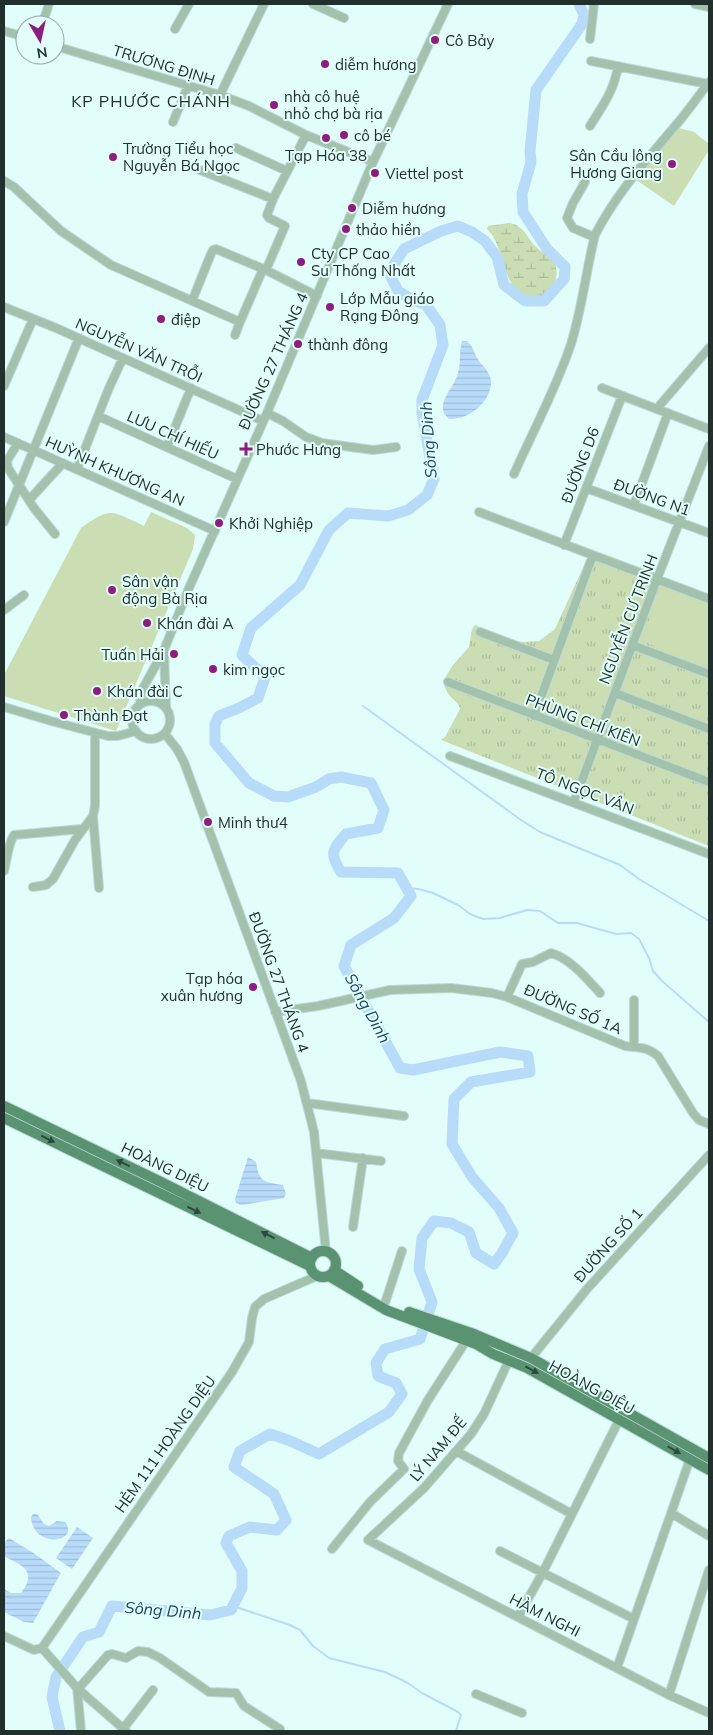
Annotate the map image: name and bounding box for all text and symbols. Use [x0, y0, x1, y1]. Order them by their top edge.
north arrow [15, 15, 65, 65]
place label: Cô Bảy [445, 31, 494, 50]
marker: Cô Bảy [429, 34, 441, 46]
street label: TRƯƠNG ĐỊNH [111, 40, 217, 90]
text: N [35, 43, 49, 63]
place label: diễm hương [335, 55, 417, 74]
marker: diễm hương [319, 58, 331, 70]
place label: nhà cô huệ nhỏ chợ bà rịa [284, 87, 383, 123]
district label: KP PHƯỚC CHÁNH [71, 91, 231, 111]
marker: nhà cô huệ nhỏ chợ bà rịa [268, 99, 280, 111]
place label: cô bé [354, 126, 391, 145]
marker: cô bé [338, 129, 350, 141]
marker: Tạp Hóa 38 [320, 132, 332, 144]
place label: Trường Tiểu học Nguyễn Bá Ngọc [123, 139, 240, 175]
place label: Tạp Hóa 38 [285, 146, 367, 165]
place label: Sân Cầu lông Hương Giang [569, 146, 662, 182]
marker: Trường Tiểu học Nguyễn Bá Ngọc [107, 151, 119, 163]
marker: Sân Cầu lông Hương Giang [666, 158, 678, 170]
place label: Viettel post [385, 164, 463, 183]
marker: Viettel post [369, 167, 381, 179]
place label: Diễm hương [362, 199, 446, 218]
marker: Diễm hương [346, 202, 358, 214]
place label: thảo hiền [356, 220, 421, 239]
marker: thảo hiền [340, 223, 352, 235]
place label: Cty CP Cao Su Thống Nhất [311, 244, 415, 280]
marker: Cty CP Cao Su Thống Nhất [295, 256, 307, 268]
street label: ĐƯỜNG 27 THÁNG 4 [234, 289, 312, 433]
place label: Lớp Mẫu giáo Rạng Đông [340, 289, 434, 325]
marker: Lớp Mẫu giáo Rạng Đông [324, 301, 336, 313]
place label: điệp [171, 310, 201, 329]
street label: NGUYỄN VĂN TRỖI [73, 312, 206, 387]
marker: điệp [155, 313, 167, 325]
place label: thành đông [308, 335, 388, 354]
marker: thành đông [292, 338, 304, 350]
water label: Sông Dinh [415, 401, 441, 479]
street label: LƯU CHÍ HIẾU [124, 405, 222, 464]
street label: ĐƯỜNG D6 [557, 424, 603, 506]
street label: HUỲNH KHƯƠNG AN [43, 432, 187, 510]
place label: Phước Hưng [256, 440, 341, 459]
marker: Phước Hưng [240, 443, 252, 455]
street label: ĐƯỜNG N1 [611, 474, 693, 520]
place label: Khởi Nghiệp [229, 514, 313, 533]
marker: Khởi Nghiệp [213, 517, 225, 529]
street label: NGUYỄN CƯ TRINH [594, 551, 662, 687]
place label: Sân vận động Bà Rịa [122, 572, 207, 608]
marker: Sân vận động Bà Rịa [106, 584, 118, 596]
place label: Khán đài A [157, 614, 234, 633]
marker: Khán đài A [141, 617, 153, 629]
place label: Tuấn Hải [102, 645, 164, 664]
marker: Tuấn Hải [168, 648, 180, 660]
place label: kim ngọc [223, 660, 285, 679]
marker: kim ngọc [207, 663, 219, 675]
place label: Khán đài C [107, 682, 183, 701]
marker: Khán đài C [91, 685, 103, 697]
street label: PHÙNG CHÍ KIÊN [523, 689, 643, 751]
place label: Thành Đạt [74, 706, 148, 725]
marker: Thành Đạt [58, 709, 70, 721]
street label: TÔ NGỌC VÂN [533, 764, 637, 818]
place label: Minh thư4 [218, 813, 288, 832]
marker: Minh thư4 [202, 816, 214, 828]
street label: ĐƯỜNG 27 THÁNG 4 [245, 909, 313, 1055]
place label: Tạp hóa xuân hương [161, 969, 243, 1005]
water label: Sông Dinh [341, 970, 395, 1046]
street label: ĐƯỜNG SỐ 1A [521, 979, 625, 1038]
marker: Tạp hóa xuân hương [247, 981, 259, 993]
one-way arrow [40, 1135, 55, 1143]
street label: HOÀNG DIỆU [118, 1138, 212, 1196]
one-way arrow [115, 1159, 130, 1168]
street label: ĐƯỜNG SỐ 1 [569, 1203, 646, 1286]
one-way arrow [187, 1206, 201, 1214]
one-way arrow [261, 1231, 276, 1239]
street label: HOÀNG DIỆU [546, 1356, 638, 1418]
one-way arrow [525, 1366, 539, 1374]
street label: HẺM 111 HOÀNG DIỆU [111, 1372, 219, 1516]
street label: LÝ NAM ĐẾ [405, 1412, 471, 1485]
one-way arrow [666, 1446, 681, 1454]
street label: HÀM NGHI [506, 1589, 584, 1641]
water label: Sông Dinh [124, 1597, 202, 1623]

